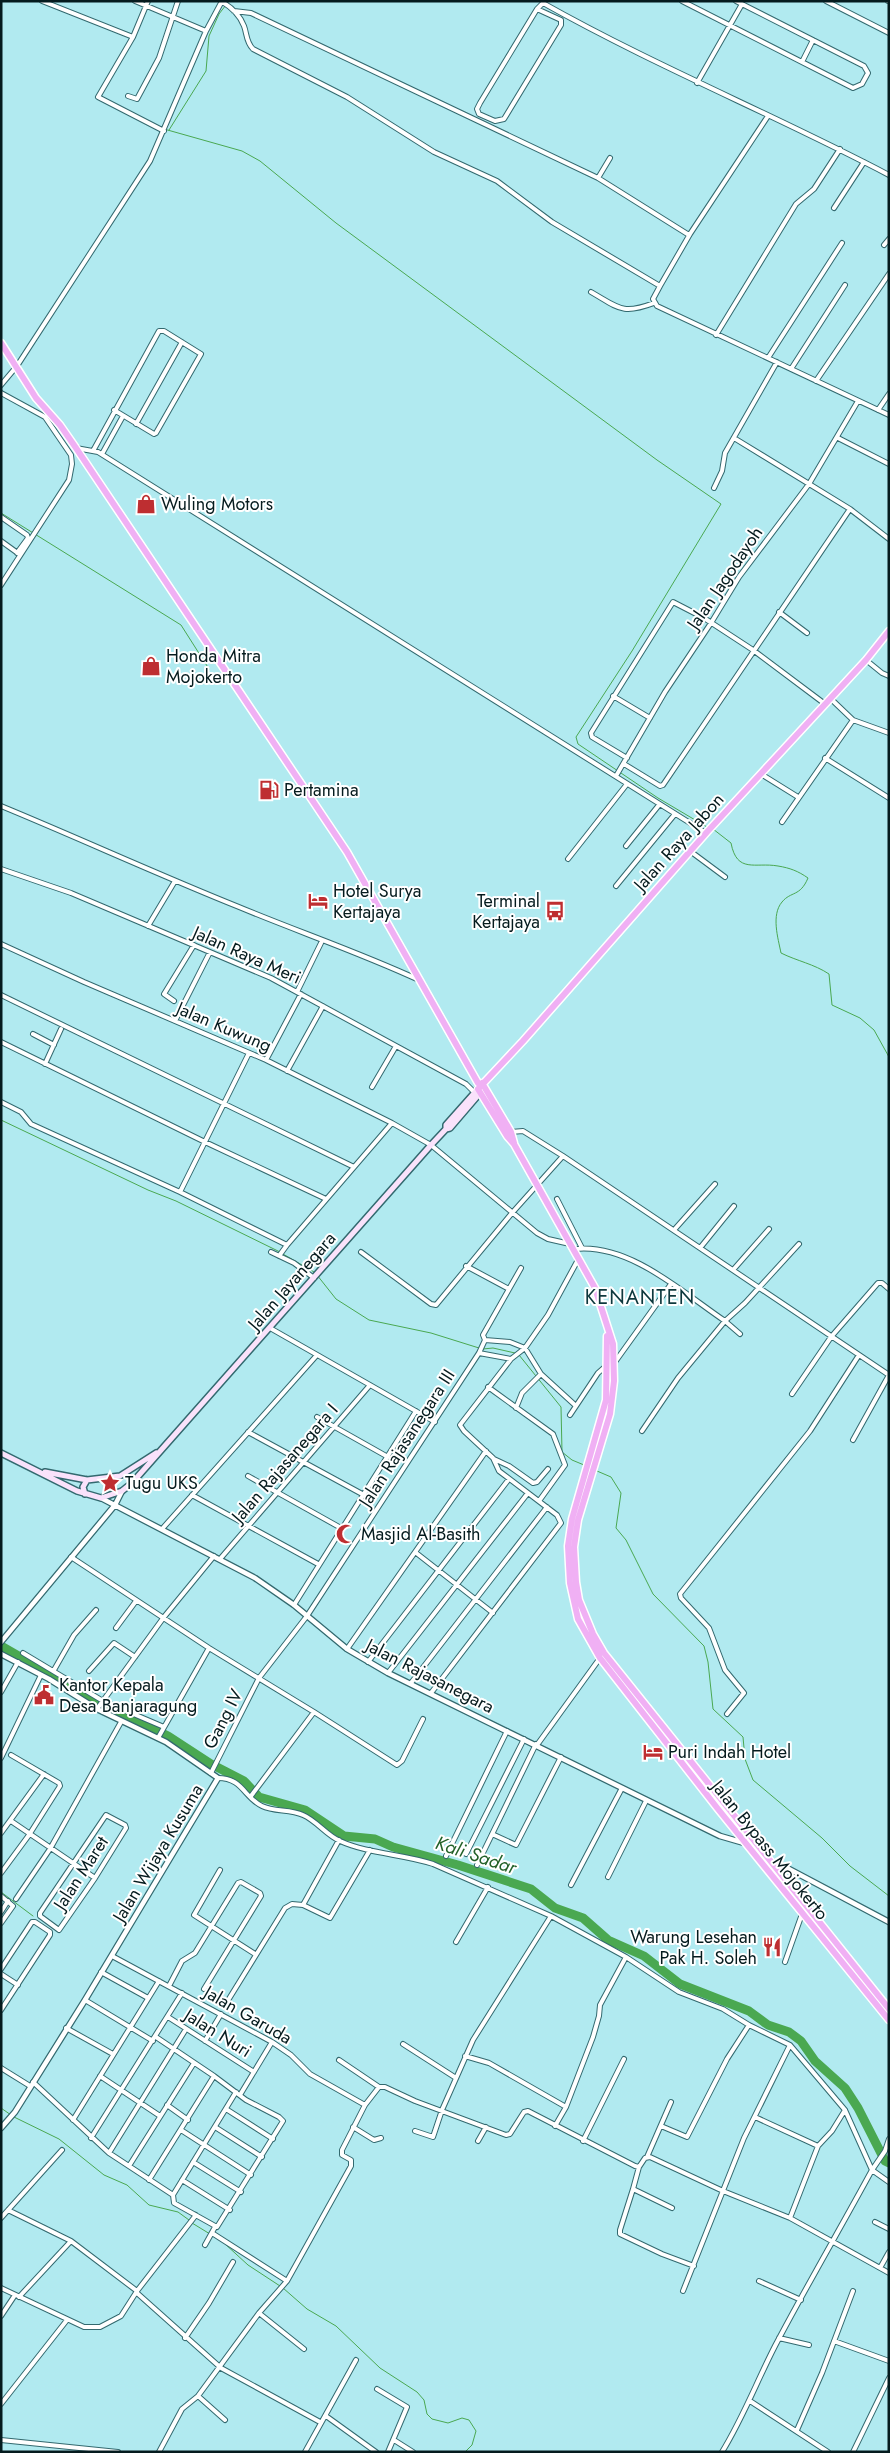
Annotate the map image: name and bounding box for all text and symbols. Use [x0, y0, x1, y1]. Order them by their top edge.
place label: Wuling Motors [161, 491, 273, 517]
shop icon: Wuling Motors [135, 493, 157, 515]
street label: Jalan Jagodayoh [680, 521, 769, 636]
place label: Honda Mitra Mojokerto [166, 643, 261, 690]
shop icon: Honda Mitra Mojokerto [140, 655, 162, 677]
place label: Pertamina [284, 777, 359, 803]
fuel station icon: Pertamina [258, 779, 280, 801]
street label: Jalan Raya Jabon [627, 787, 730, 898]
place label: Hotel Surya Kertajaya [333, 878, 421, 925]
place label: Terminal Kertajaya [472, 888, 540, 935]
hotel icon: Hotel Surya Kertajaya [307, 890, 329, 912]
bus stop icon: Terminal Kertajaya [544, 900, 566, 922]
street label: Jalan Raya Meri [187, 919, 305, 990]
street label: Jalan Kuwung [171, 994, 276, 1059]
street label: Jalan Jayanegara [241, 1226, 342, 1337]
district label: KENANTEN [585, 1283, 695, 1312]
street label: Jalan Rajasanegara III [352, 1364, 461, 1514]
street label: Jalan Rajasanegara I [224, 1398, 344, 1530]
place label: Tugu UKS [125, 1470, 198, 1496]
place icon: Tugu UKS [99, 1472, 121, 1494]
place label: Masjid Al-Basith [361, 1521, 481, 1547]
mosque icon: Masjid Al-Basith [335, 1523, 357, 1545]
street label: Jalan Rajasanegara [360, 1632, 499, 1720]
place label: Kantor Kepala Desa Banjaragung [59, 1672, 197, 1719]
public building icon: Kantor Kepala Desa Banjaragung [33, 1684, 55, 1706]
street label: Gang IV [197, 1684, 249, 1753]
place label: Puri Indah Hotel [668, 1739, 791, 1765]
hotel icon: Puri Indah Hotel [642, 1741, 664, 1763]
street label: Jalan Bypass Mojokerto [704, 1773, 835, 1926]
street label: Jalan Wijaya Kusuma [105, 1779, 209, 1929]
water label: Kali Sadar [432, 1829, 522, 1881]
street label: Jalan Maret [46, 1830, 115, 1917]
place label: Warung Lesehan Pak H. Soleh [630, 1924, 757, 1971]
restaurant icon: Warung Lesehan Pak H. Soleh [761, 1936, 783, 1958]
street label: Jalan Garuda [197, 1978, 297, 2051]
street label: Jalan Nuri [178, 2001, 257, 2064]

